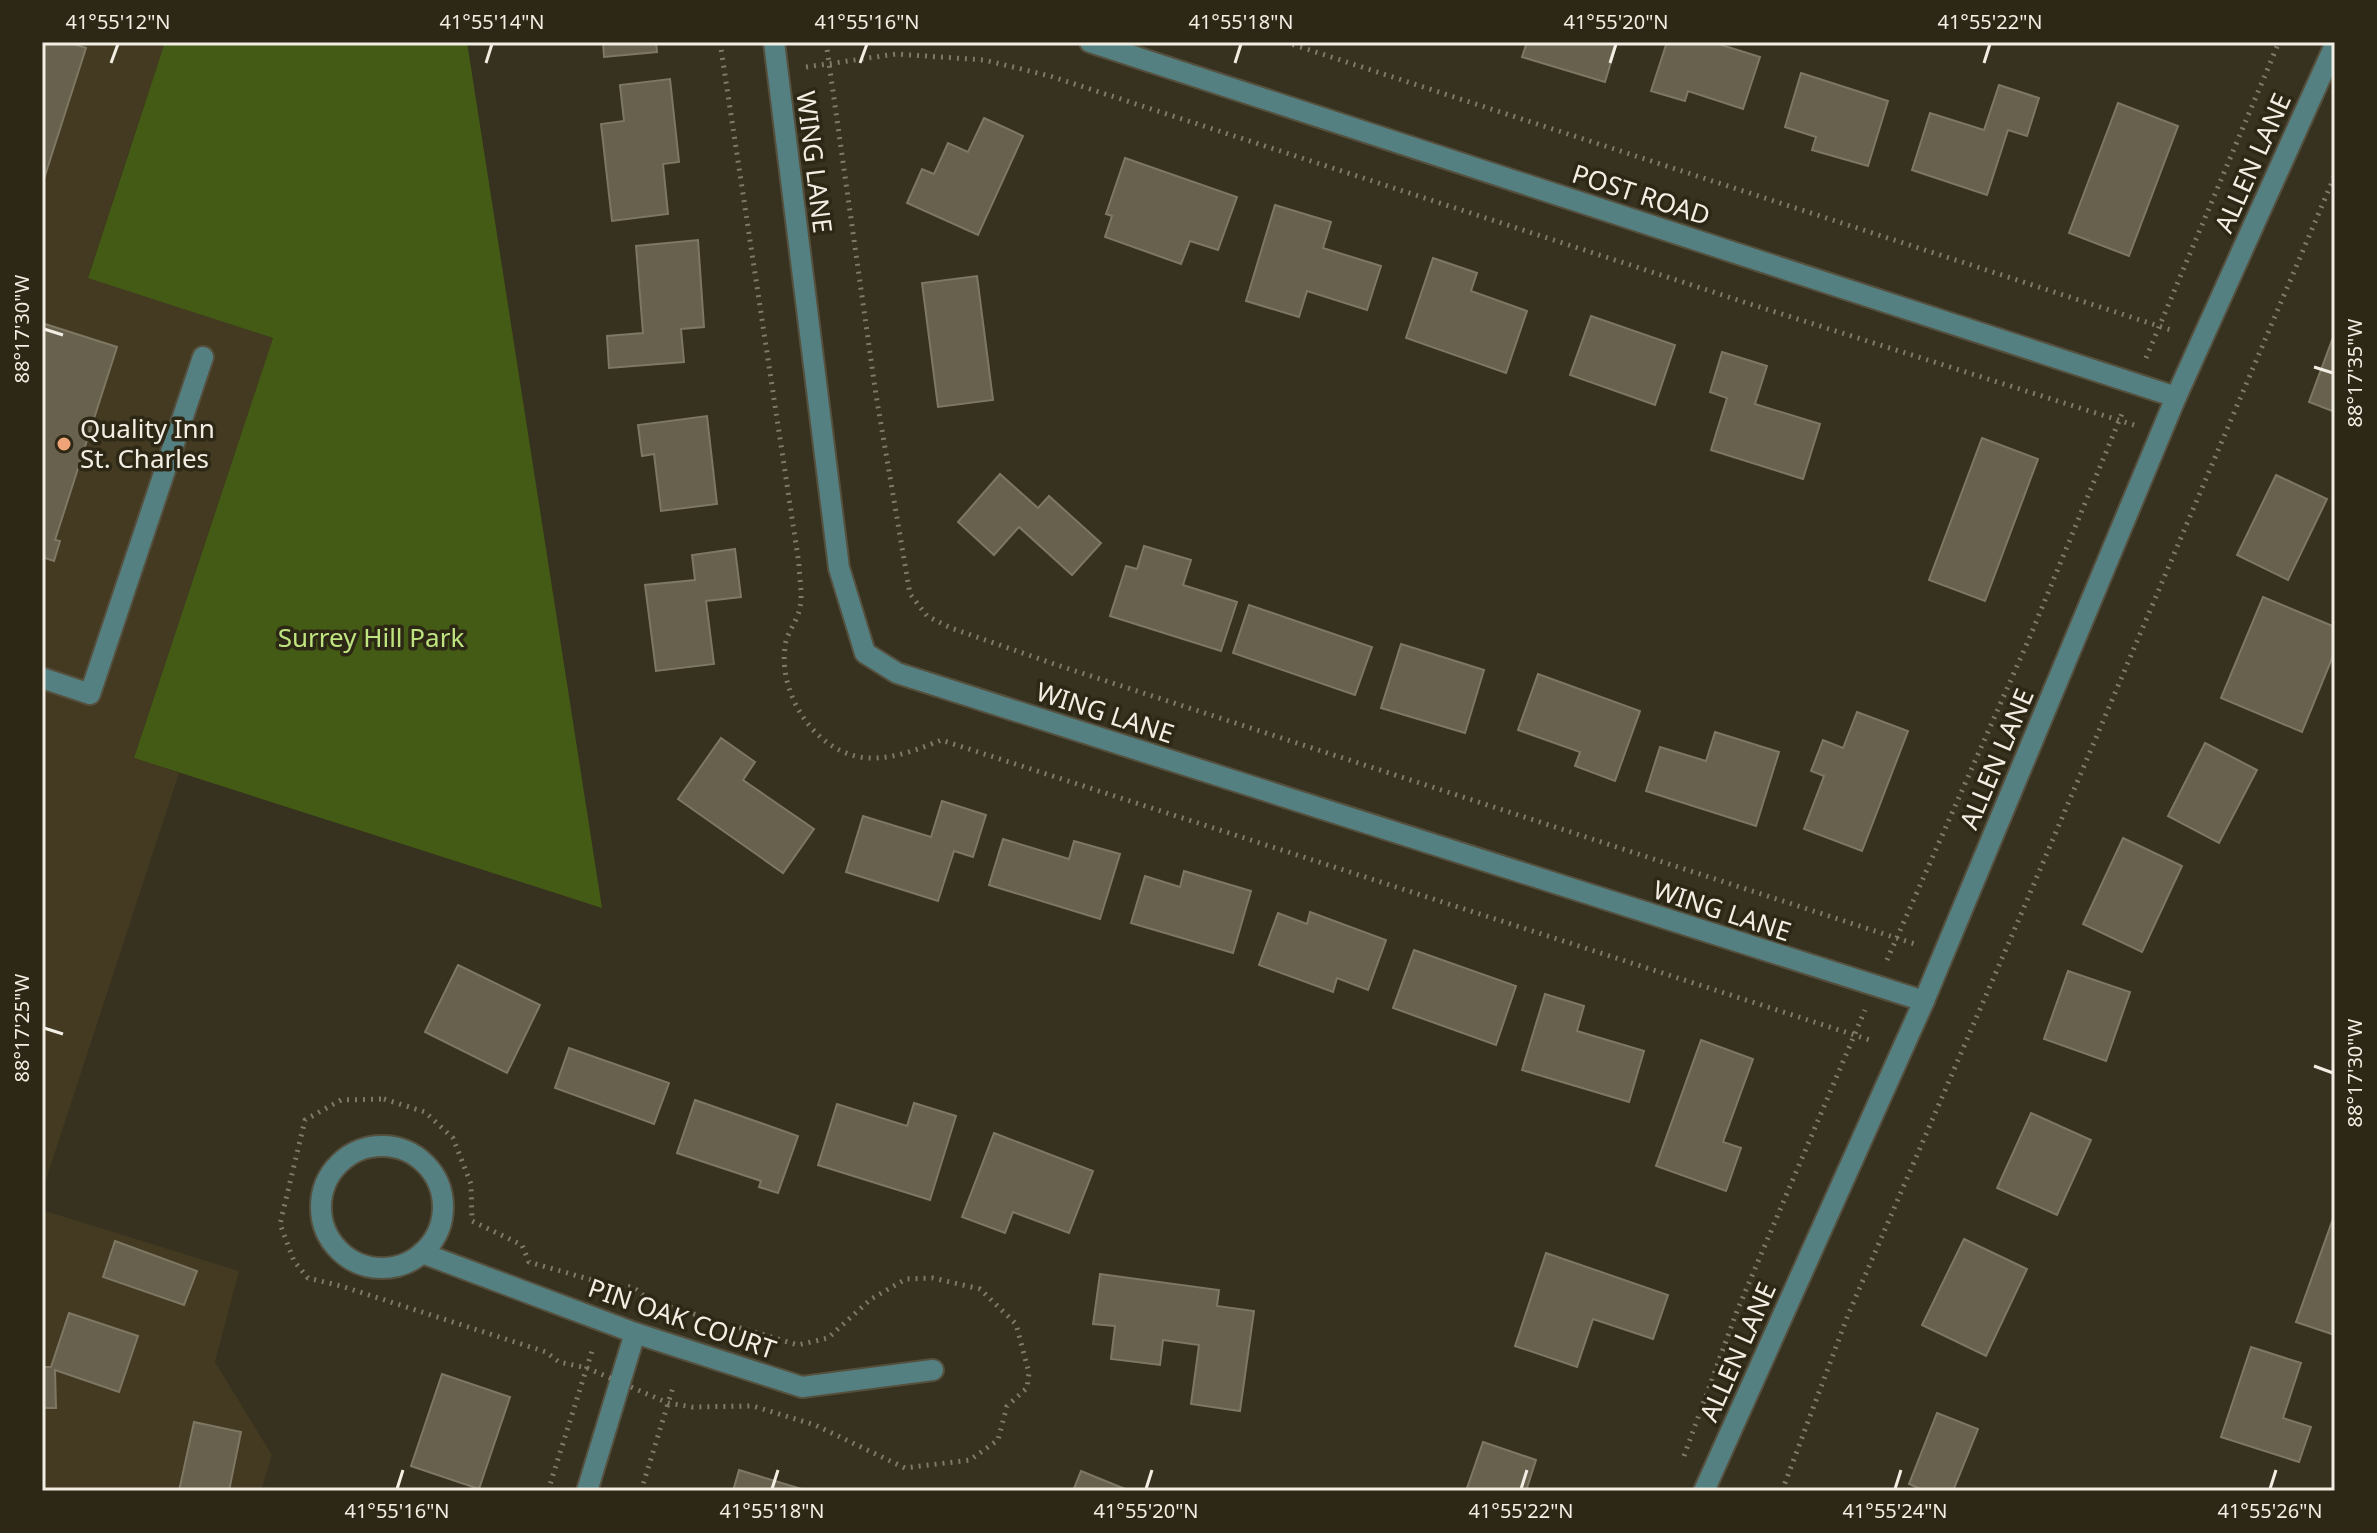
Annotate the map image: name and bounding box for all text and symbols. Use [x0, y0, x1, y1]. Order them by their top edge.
text: 41°55'12"N [65, 8, 171, 35]
text: 41°55'14"N [439, 8, 545, 35]
text: 41°55'16"N [814, 8, 920, 35]
text: 41°55'18"N [1188, 8, 1294, 35]
text: 41°55'20"N [1563, 8, 1669, 35]
text: 41°55'22"N [1937, 8, 2043, 35]
street label: ALLEN LANE [2205, 87, 2299, 238]
street label: WING LANE [788, 89, 842, 235]
street label: POST ROAD [1568, 155, 1715, 233]
text: 88°17'30"W [8, 274, 35, 383]
text: 88°17'35"W [2341, 318, 2368, 427]
place label: Quality Inn St. Charles [80, 410, 215, 476]
marker: Quality Inn St. Charles [55, 435, 73, 453]
park label: Surrey Hill Park [278, 619, 464, 655]
street label: WING LANE [1032, 673, 1179, 751]
street label: ALLEN LANE [1950, 683, 2042, 834]
street label: WING LANE [1649, 871, 1796, 949]
text: 88°17'25"W [8, 973, 35, 1082]
text: 88°17'30"W [2341, 1018, 2368, 1127]
street label: PIN OAK COURT [584, 1269, 781, 1367]
street label: ALLEN LANE [1690, 1276, 1784, 1427]
text: 41°55'16"N [344, 1497, 450, 1524]
text: 41°55'18"N [719, 1497, 825, 1524]
text: 41°55'20"N [1093, 1497, 1199, 1524]
text: 41°55'22"N [1468, 1497, 1574, 1524]
text: 41°55'24"N [1842, 1497, 1948, 1524]
text: 41°55'26"N [2217, 1497, 2323, 1524]

